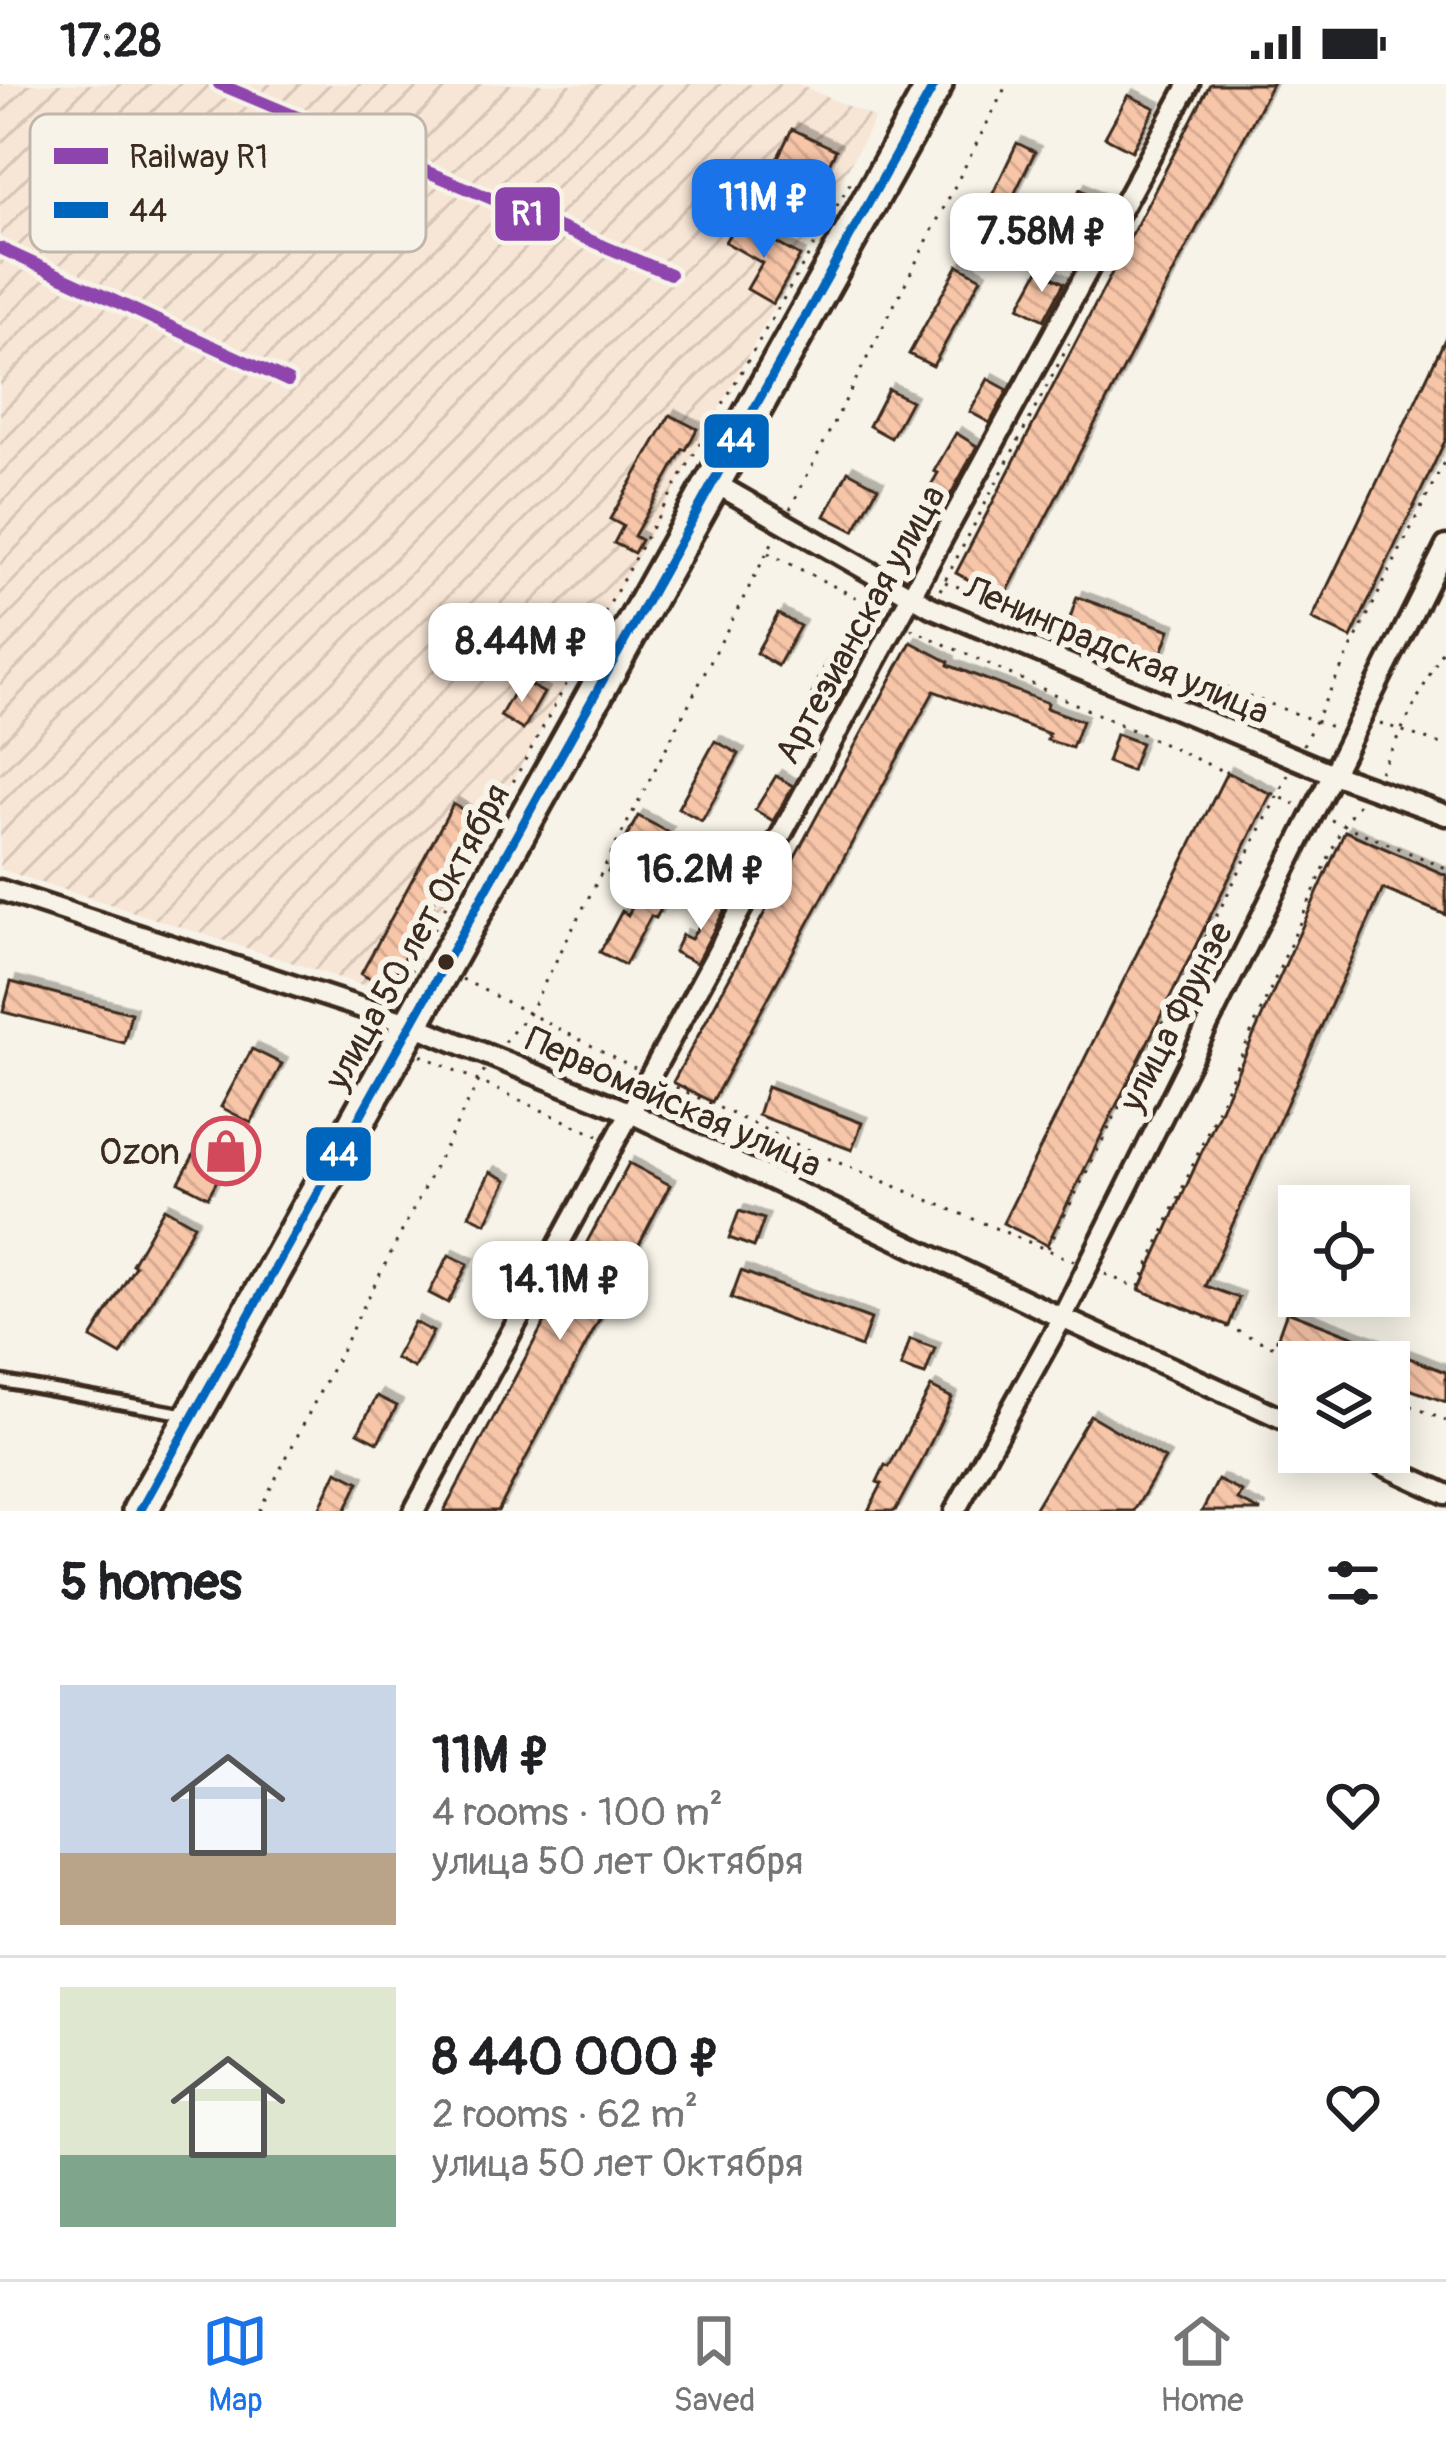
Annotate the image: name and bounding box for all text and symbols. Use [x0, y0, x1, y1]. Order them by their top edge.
text: 17:28 [60, 14, 161, 70]
legend [30, 114, 426, 252]
text: Railway R1 [129, 137, 268, 178]
pin: 11M ₽ [680, 159, 848, 261]
text: 11M ₽ [719, 173, 809, 222]
line badge: R1 [493, 185, 562, 243]
text: 44 [129, 191, 167, 232]
pin: 7.58M ₽ [931, 193, 1153, 295]
text: R1 [511, 194, 543, 235]
text: 7.58M ₽ [977, 207, 1107, 256]
line badge: 44 [702, 412, 771, 470]
text: 44 [717, 421, 755, 462]
street label: Артезианская улица [765, 477, 956, 772]
street label: Ленинградская улица [956, 565, 1276, 735]
pin: 8.44M ₽ [411, 603, 633, 705]
text: 8.44M ₽ [455, 617, 589, 666]
street label: улица 50 лет Октября [314, 776, 520, 1098]
pin: 16.2M ₽ [590, 831, 812, 933]
text: 16.2M ₽ [637, 845, 765, 894]
street label: улица Фрунзе [1109, 914, 1243, 1120]
unlabelled marker [435, 951, 457, 973]
street label: Первомайская улица [518, 1017, 828, 1188]
shop icon: Ozon [191, 1116, 261, 1186]
line badge: 44 [304, 1125, 373, 1183]
place label: Ozon [99, 1130, 180, 1175]
text: 44 [320, 1135, 358, 1176]
map controls [1278, 1185, 1410, 1473]
button: locate [1278, 1185, 1410, 1317]
pin: 14.1M ₽ [449, 1241, 671, 1343]
text: 14.1M ₽ [499, 1255, 621, 1304]
button: layers [1278, 1341, 1410, 1473]
icon: filters [1320, 1550, 1386, 1616]
text: 5 homes [60, 1551, 242, 1615]
text: 11M ₽ [432, 1724, 550, 1788]
icon: home [156, 1733, 300, 1877]
icon: heart [1320, 1772, 1386, 1838]
text: 4 rooms · 100 m² [432, 1788, 723, 1837]
text: улица 50 лет Октября [432, 1837, 803, 1886]
text: 8 440 000 ₽ [432, 2026, 720, 2090]
icon: home [156, 2035, 300, 2179]
icon: heart [1320, 2074, 1386, 2140]
text: 2 rooms · 62 m² [432, 2090, 698, 2139]
text: улица 50 лет Октября [432, 2139, 803, 2188]
tab: Map [202, 2308, 268, 2421]
tab: Saved [673, 2308, 755, 2421]
tab: Home [1160, 2308, 1244, 2421]

